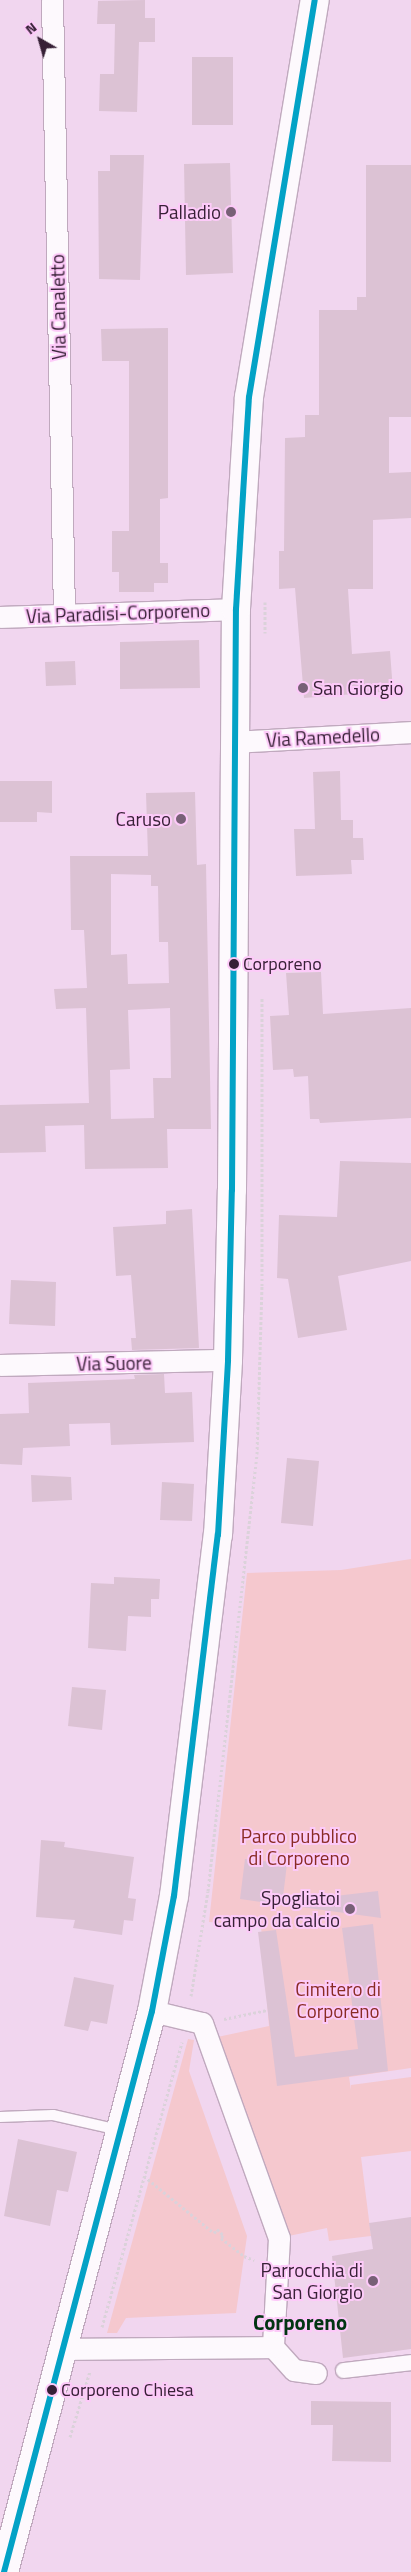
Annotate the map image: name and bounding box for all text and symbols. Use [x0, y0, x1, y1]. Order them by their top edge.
north arrow [15, 15, 65, 65]
text: N [20, 17, 41, 39]
place label: Palladio [158, 201, 221, 223]
marker: Palladio [225, 206, 237, 218]
street label: Via Canaletto [46, 254, 70, 360]
street label: Via Paradisi-Corporeno [26, 598, 210, 628]
place label: San Giorgio [313, 677, 403, 699]
marker: San Giorgio [297, 682, 309, 694]
street label: Via Ramedello [265, 723, 381, 751]
place label: Caruso [116, 808, 171, 830]
marker: Caruso [175, 813, 187, 825]
place label: Corporeno [243, 953, 322, 975]
marker: Corporeno [229, 959, 239, 969]
street label: Via Suore [76, 1351, 152, 1375]
park label: Parco pubblico di Corporeno [241, 1825, 357, 1869]
place label: Spogliatoi campo da calcio [214, 1887, 340, 1931]
marker: Spogliatoi campo da calcio [344, 1903, 356, 1915]
park label: Cimitero di Corporeno [295, 1978, 381, 2022]
place label: Parrocchia di San Giorgio [261, 2259, 363, 2303]
marker: Parrocchia di San Giorgio [367, 2275, 379, 2287]
district label: Corporeno [253, 2309, 347, 2335]
place label: Corporeno Chiesa [61, 2379, 193, 2401]
marker: Corporeno Chiesa [47, 2385, 57, 2395]

